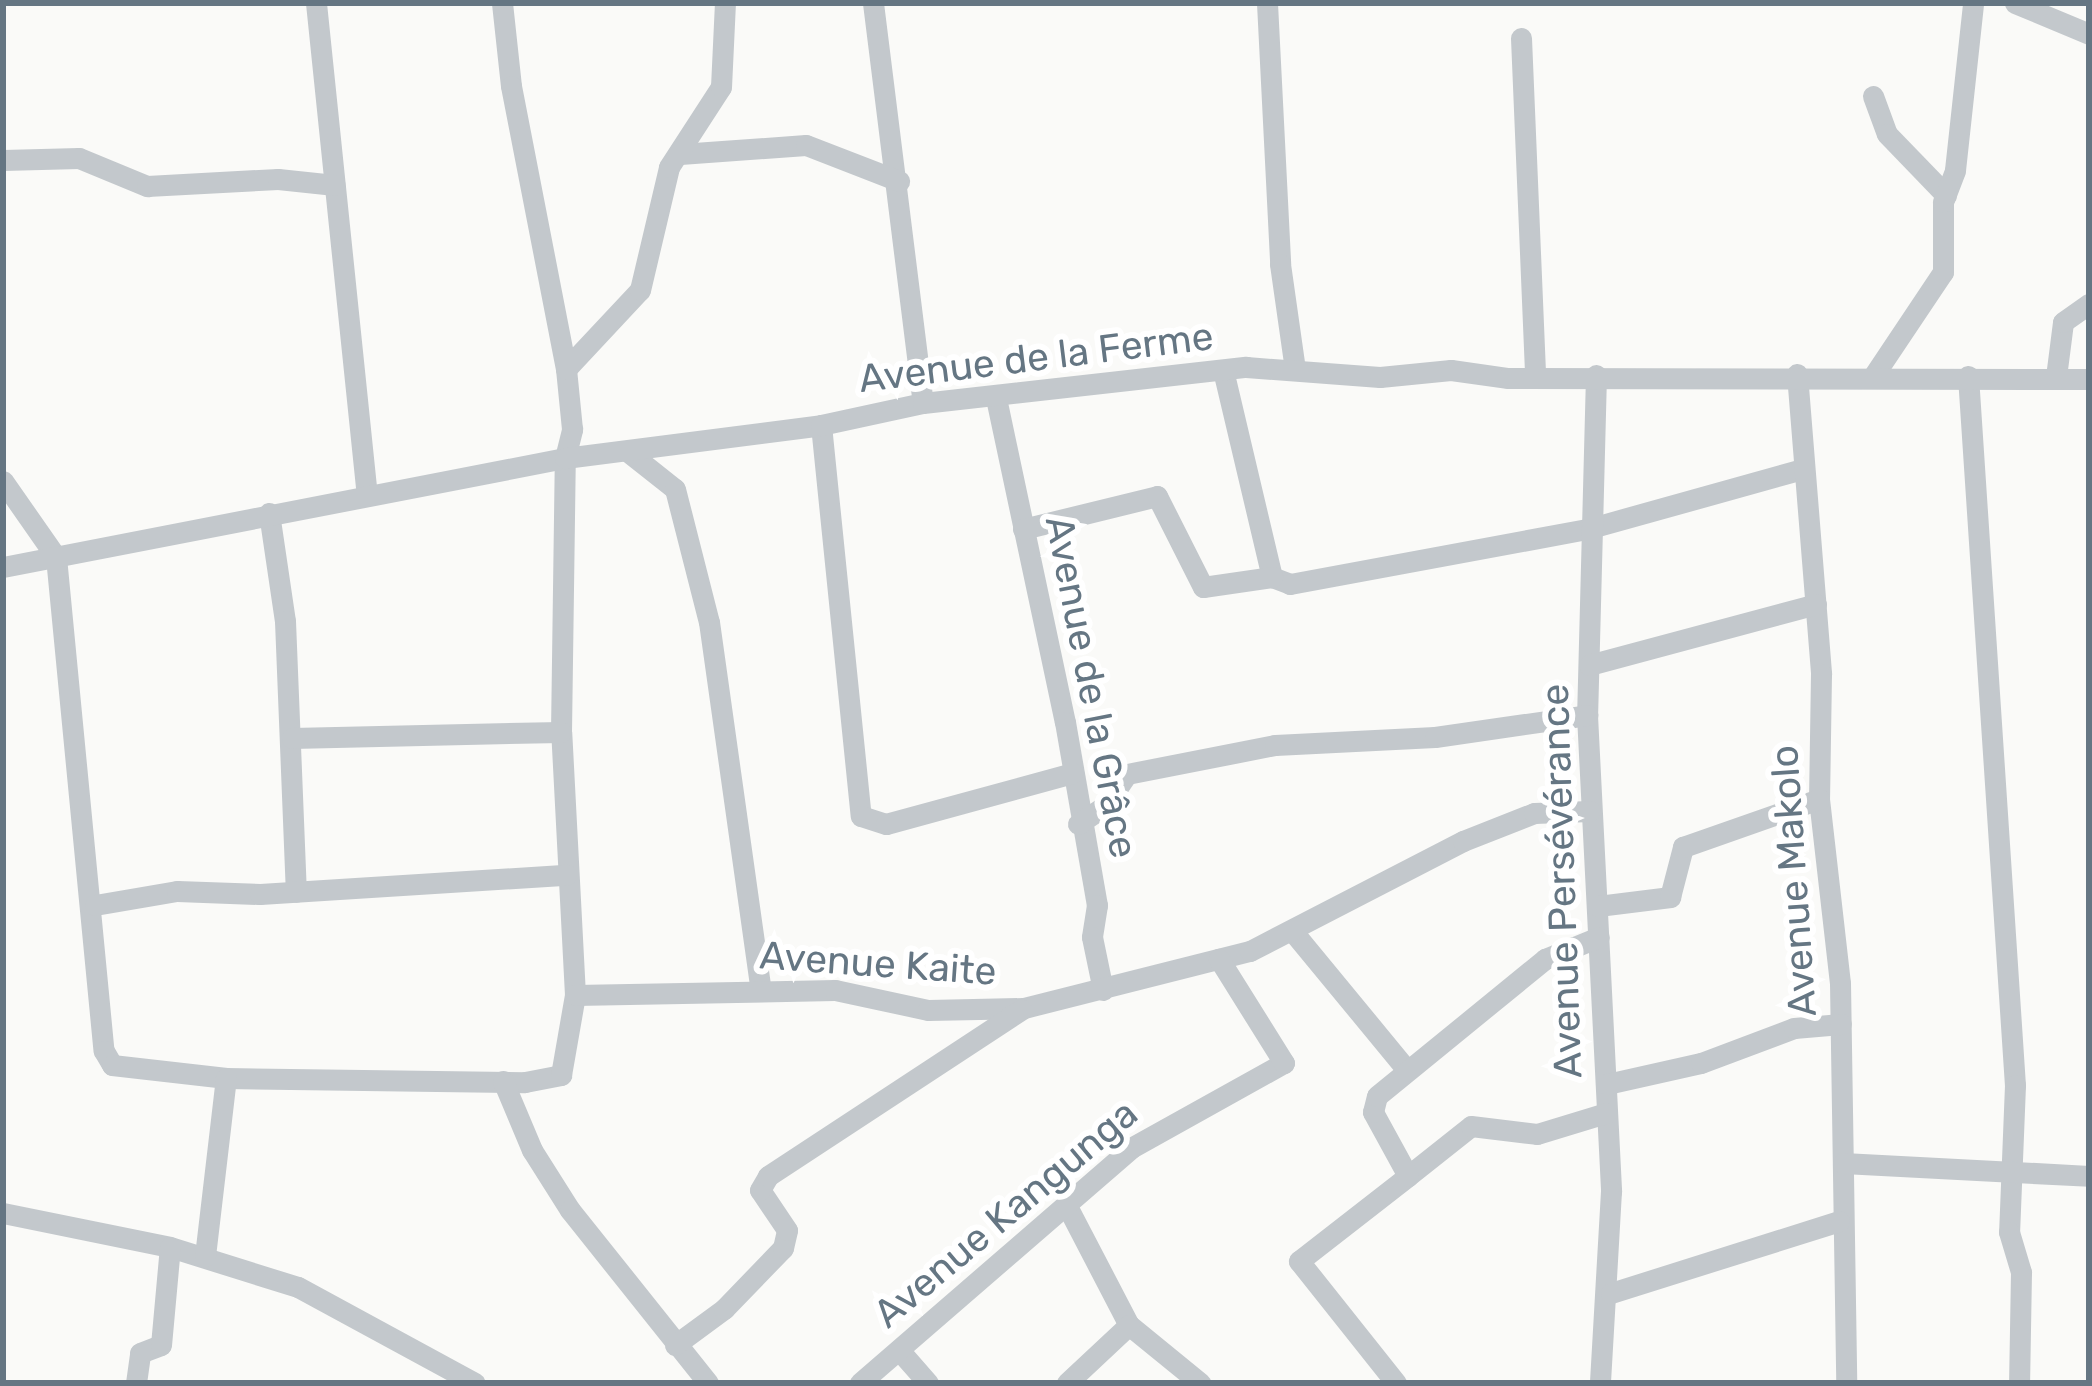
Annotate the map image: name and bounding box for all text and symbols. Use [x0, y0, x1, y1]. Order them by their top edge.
street label: Avenue de la Ferme [856, 313, 1216, 403]
street label: Avenue de la Grâce [1035, 512, 1147, 862]
street label: Avenue Persévérance [1532, 683, 1592, 1079]
street label: Avenue Makolo [1761, 744, 1827, 1018]
street label: Avenue Kaite [758, 932, 998, 996]
street label: Avenue Kangunga [865, 1090, 1147, 1338]

